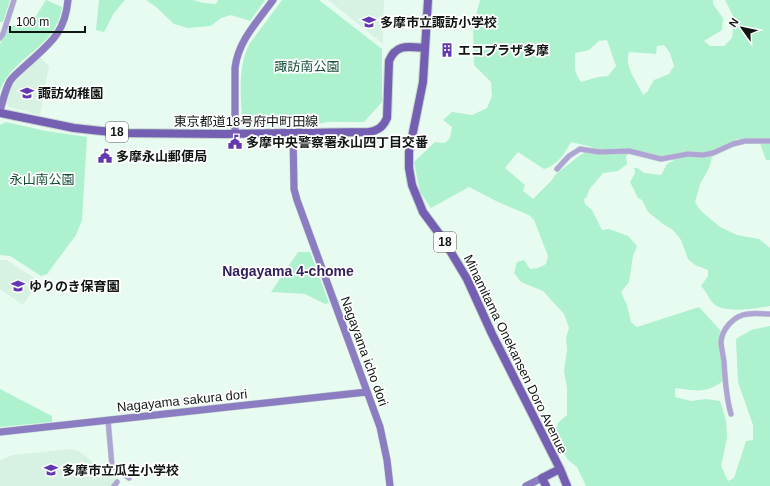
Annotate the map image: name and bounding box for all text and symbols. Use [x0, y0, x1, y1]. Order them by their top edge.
scale bar [10, 8, 85, 34]
north arrow [722, 8, 762, 48]
school or university icon: 多摩市立諏訪小学校 [361, 14, 377, 30]
text: 100 m [16, 15, 49, 29]
place label: 多摩市立諏訪小学校 [380, 15, 497, 30]
text: N [726, 16, 741, 29]
building icon: エコプラザ多摩 [439, 42, 455, 58]
place label: エコプラザ多摩 [458, 43, 549, 58]
park label: 諏訪南公園 [274, 59, 340, 74]
school or university icon: 諏訪幼稚園 [19, 85, 35, 101]
place label: 諏訪幼稚園 [38, 86, 103, 101]
street label: 東京都道18号府中町田線 [174, 114, 318, 129]
road number: 18 [106, 122, 128, 142]
public building icon: 多摩中央警察署永山四丁目交番 [227, 134, 243, 150]
place label: 多摩中央警察署永山四丁目交番 [246, 135, 428, 150]
public building icon: 多摩永山郵便局 [97, 148, 113, 164]
place label: 多摩永山郵便局 [116, 149, 207, 164]
park label: 永山南公園 [9, 172, 75, 187]
road number: 18 [434, 232, 456, 252]
street label: Minamitama Onekansen Doro Avenue [461, 252, 570, 456]
district label: Nagayama 4-chome [222, 263, 354, 279]
school or university icon: ゆりのき保育園 [10, 278, 26, 294]
place label: ゆりのき保育園 [29, 279, 120, 294]
street label: Nagayama icho dori [338, 294, 391, 408]
street label: Nagayama sakura dori [116, 386, 248, 415]
school or university icon: 多摩市立瓜生小学校 [43, 462, 59, 478]
place label: 多摩市立瓜生小学校 [62, 463, 179, 478]

